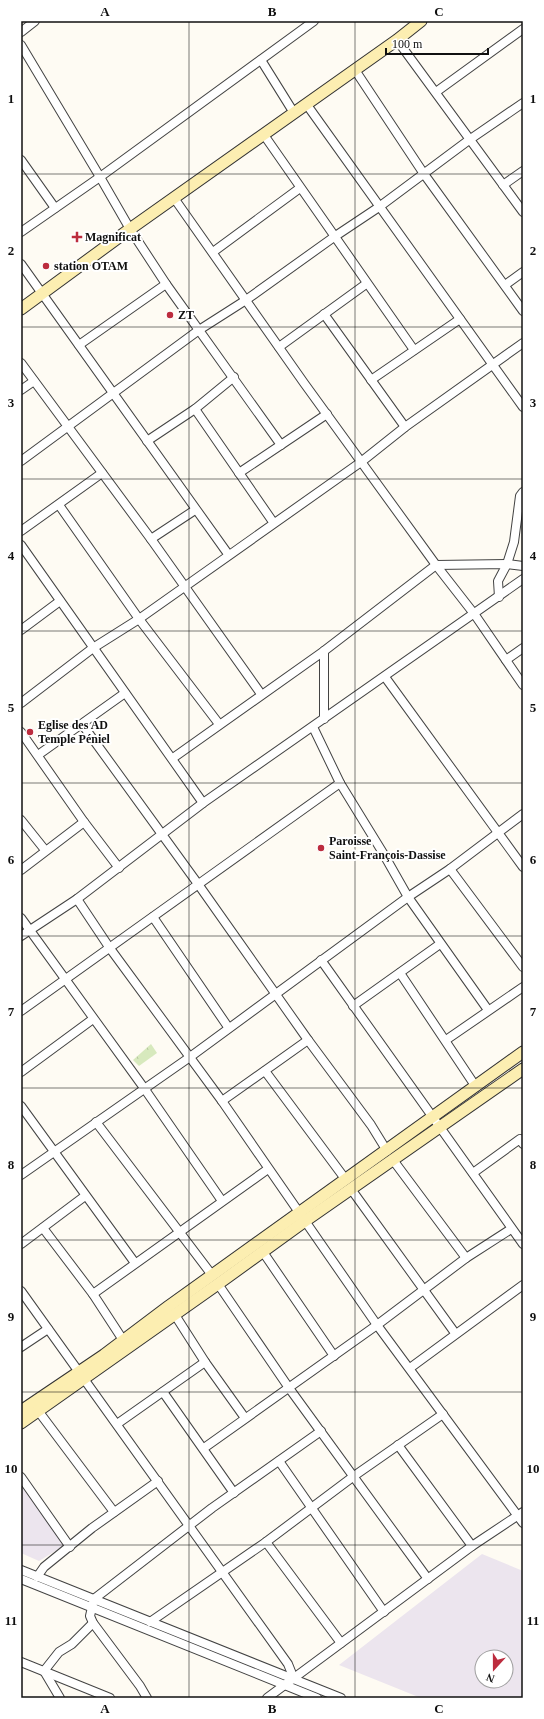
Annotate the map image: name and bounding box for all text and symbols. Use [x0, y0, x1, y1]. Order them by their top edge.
text: A [100, 4, 110, 19]
text: B [268, 4, 277, 19]
text: C [434, 4, 444, 19]
scale bar [386, 30, 488, 56]
text: 100 m [392, 37, 423, 51]
text: 1 [8, 91, 14, 106]
text: 1 [530, 91, 536, 106]
place label: Magnificat [85, 230, 141, 244]
marker: Magnificat [72, 232, 82, 242]
text: 2 [8, 243, 14, 258]
text: 2 [530, 243, 536, 258]
place label: station OTAM [54, 259, 128, 273]
marker: station OTAM [41, 261, 51, 271]
place label: ZT [178, 308, 194, 322]
marker: ZT [165, 310, 175, 320]
text: 3 [8, 395, 15, 410]
text: 3 [530, 395, 537, 410]
text: 4 [8, 548, 15, 563]
text: 4 [530, 548, 537, 563]
text: 5 [8, 700, 15, 715]
text: 5 [530, 700, 537, 715]
place label: Eglise des AD Temple Péniel [38, 718, 111, 746]
marker: Eglise des AD Temple Péniel [25, 727, 35, 737]
place label: Paroisse Saint-François-Dassise [329, 834, 446, 862]
marker: Paroisse Saint-François-Dassise [316, 843, 326, 853]
text: 6 [8, 852, 15, 867]
text: 6 [530, 852, 537, 867]
text: 7 [8, 1004, 15, 1019]
text: 7 [530, 1004, 537, 1019]
text: 8 [8, 1157, 15, 1172]
text: 8 [530, 1157, 537, 1172]
text: 9 [8, 1309, 15, 1324]
text: 9 [530, 1309, 537, 1324]
text: 10 [5, 1461, 18, 1476]
text: 10 [527, 1461, 540, 1476]
text: 11 [5, 1613, 17, 1628]
text: 11 [527, 1613, 539, 1628]
north arrow [474, 1649, 514, 1689]
text: N [485, 1671, 496, 1685]
text: A [100, 1701, 110, 1716]
text: B [268, 1701, 277, 1716]
text: C [434, 1701, 444, 1716]

